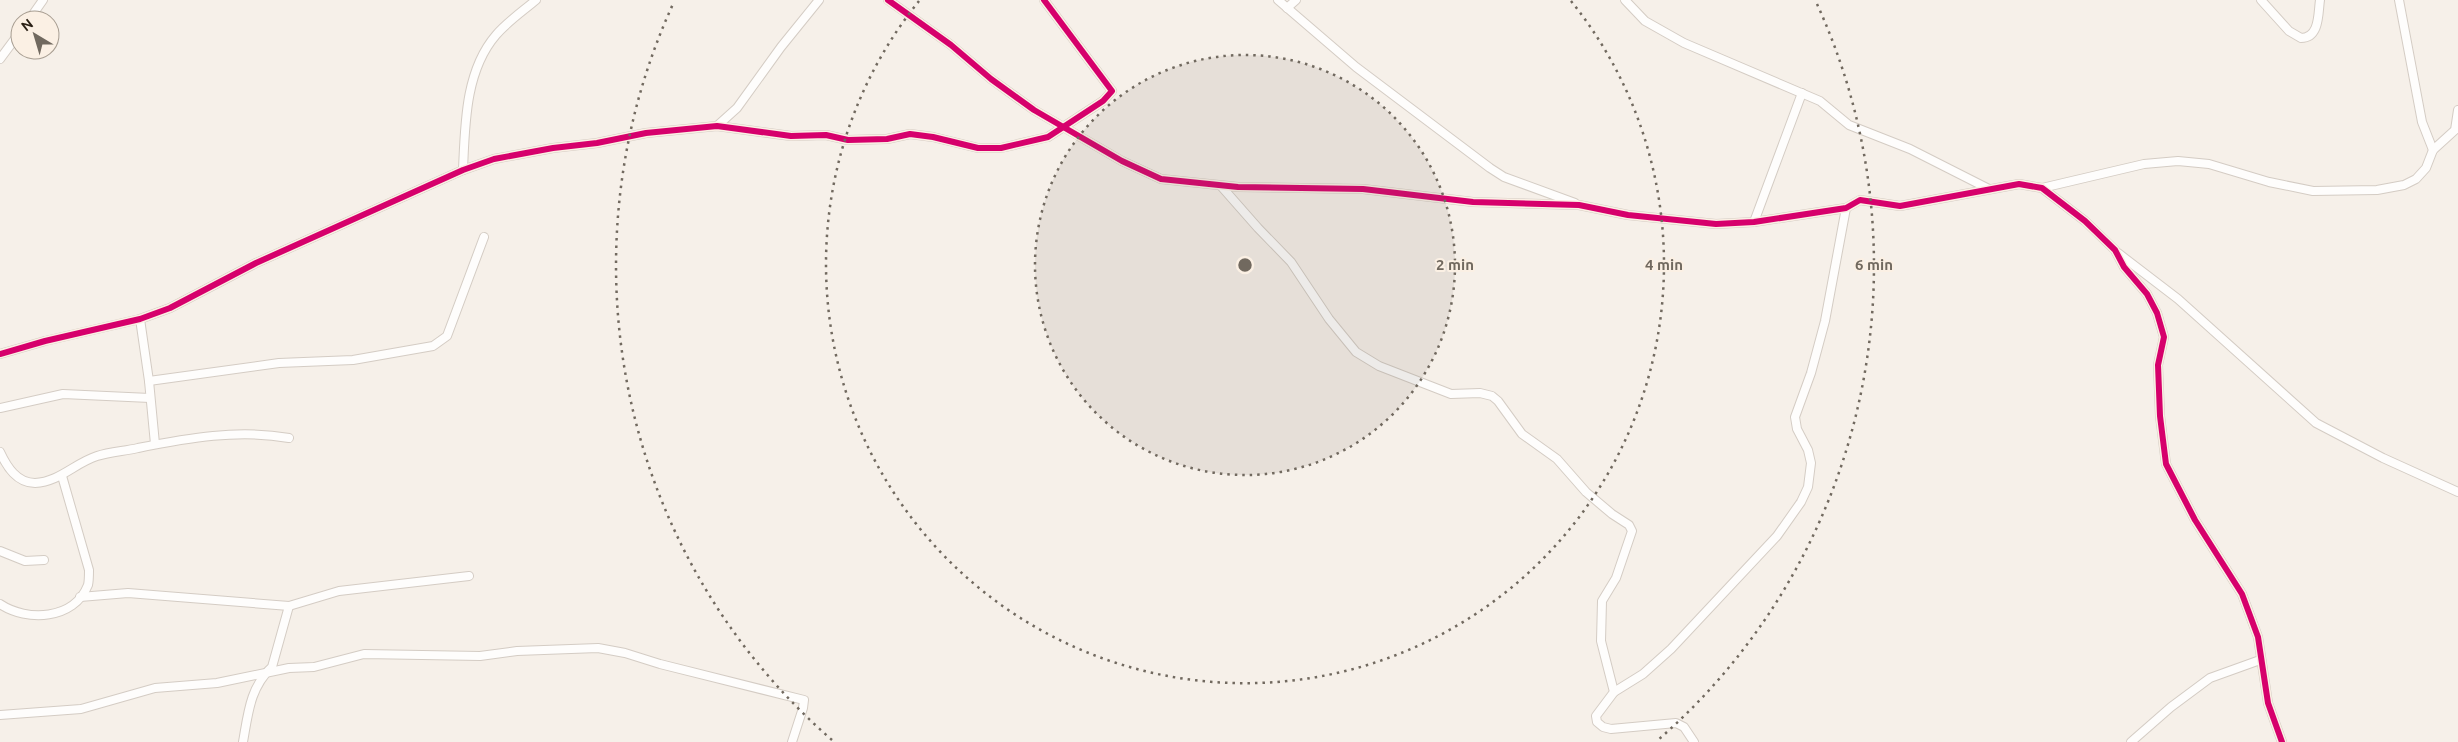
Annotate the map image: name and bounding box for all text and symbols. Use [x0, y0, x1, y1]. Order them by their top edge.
north arrow [10, 10, 60, 60]
text: N [18, 15, 36, 34]
centre of rings [1236, 256, 1254, 274]
text: 2 min [1436, 256, 1474, 273]
text: 4 min [1645, 256, 1683, 273]
text: 6 min [1855, 256, 1893, 273]

